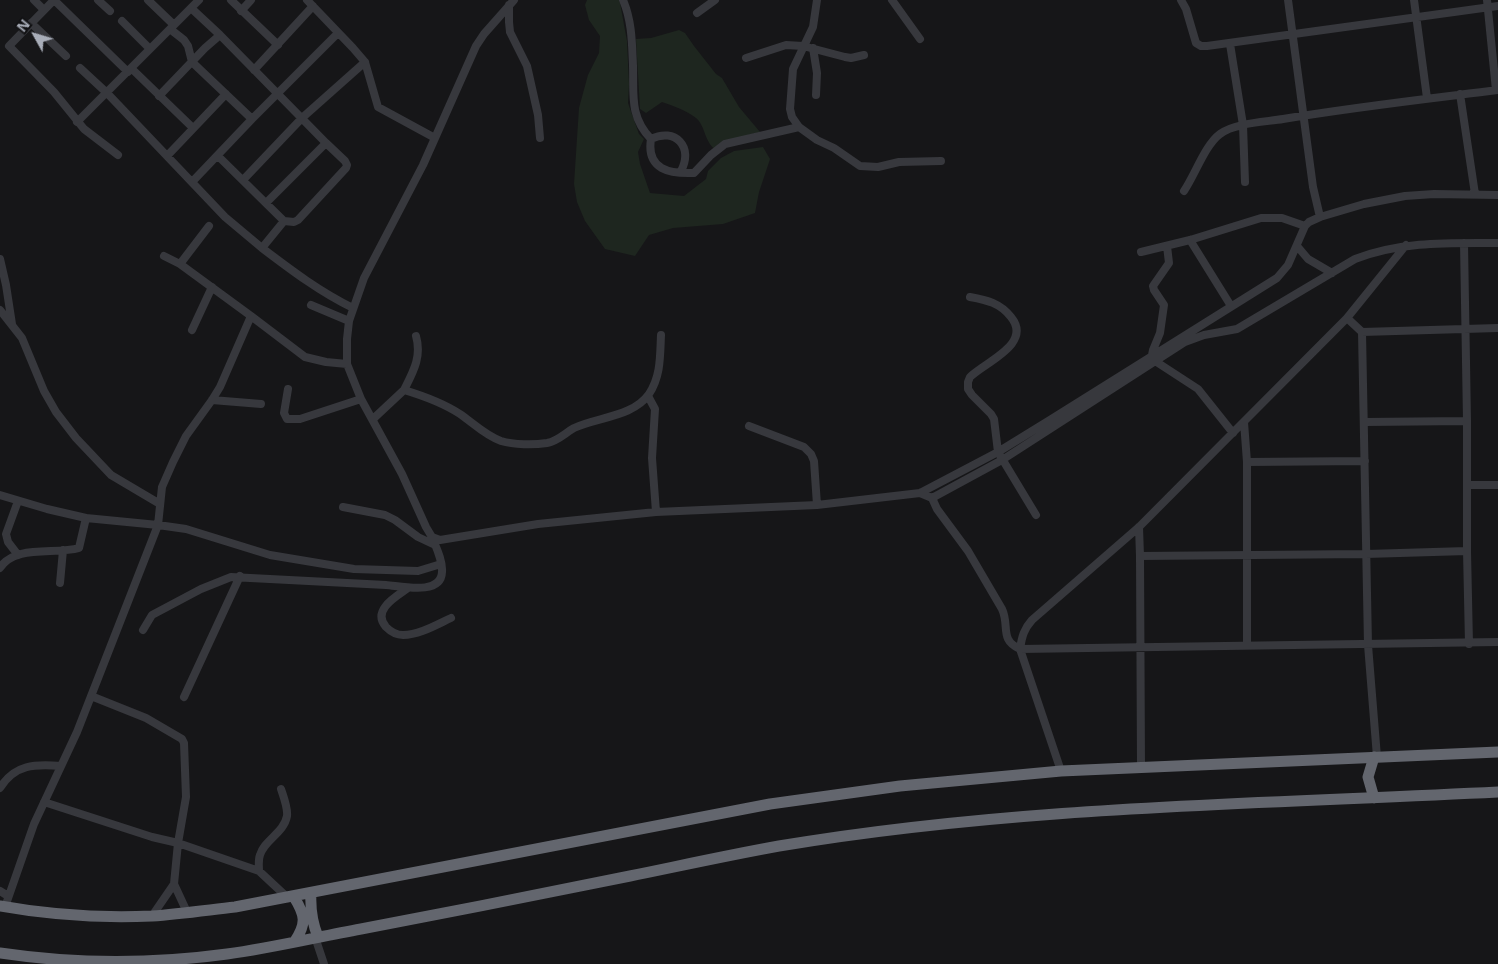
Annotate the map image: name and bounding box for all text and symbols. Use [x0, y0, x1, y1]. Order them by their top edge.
north arrow [10, 10, 60, 60]
text: N [12, 15, 34, 36]

